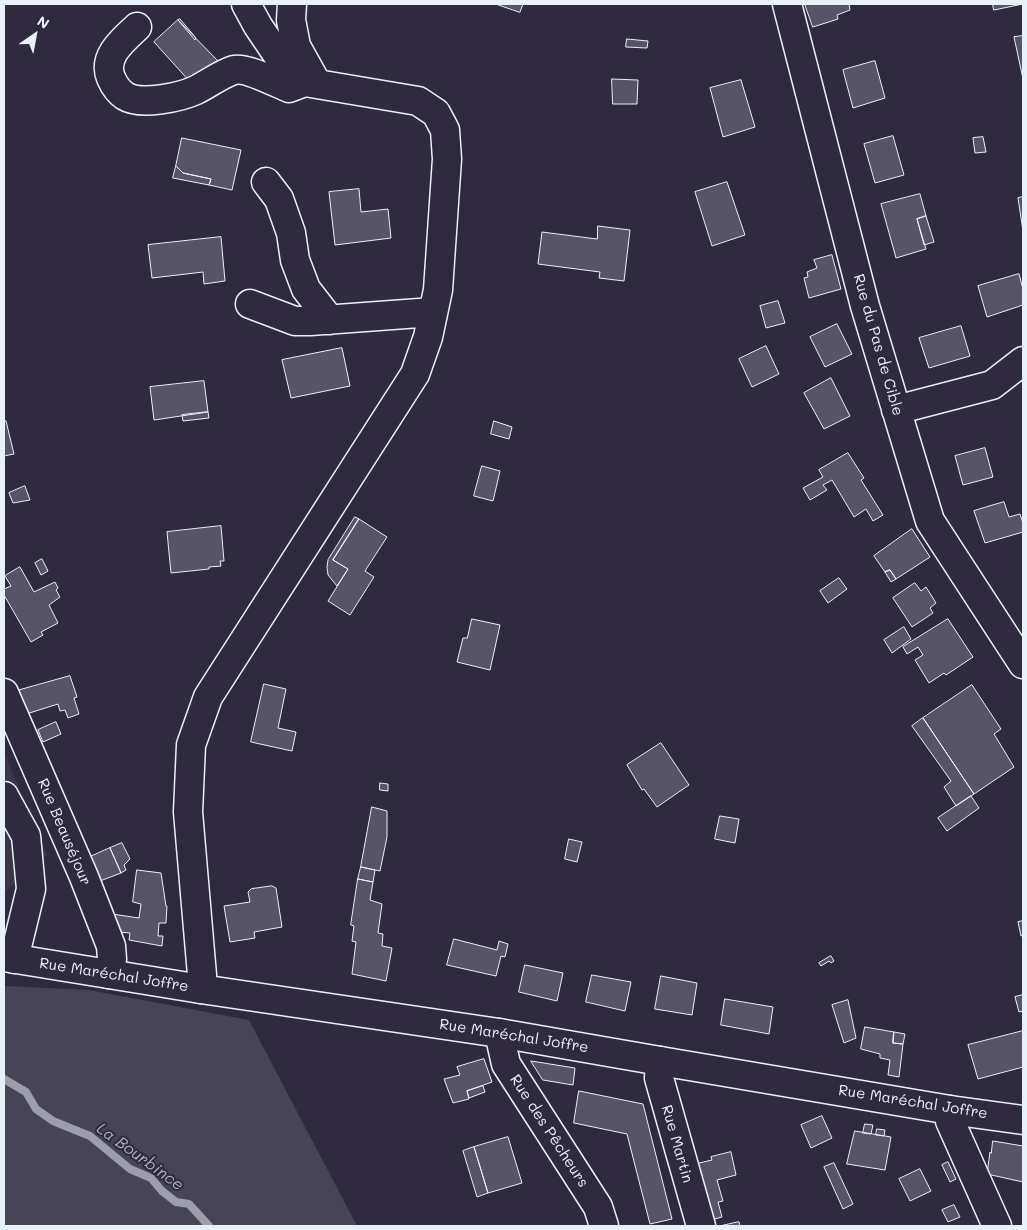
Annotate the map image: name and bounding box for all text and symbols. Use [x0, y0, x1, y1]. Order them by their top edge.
north arrow [10, 10, 60, 60]
text: N [34, 11, 53, 33]
street label: Rue du Pas de Cible [849, 272, 907, 418]
street label: Rue Beauséjour [33, 776, 95, 888]
street label: Rue Maréchal Joffre [38, 954, 190, 996]
street label: Rue Maréchal Joffre [438, 1015, 590, 1057]
street label: Rue des Pêcheurs [506, 1071, 592, 1191]
street label: Rue Maréchal Joffre [837, 1081, 989, 1123]
street label: Rue Martin [657, 1103, 697, 1185]
water label: La Bourbince [93, 1119, 187, 1195]

